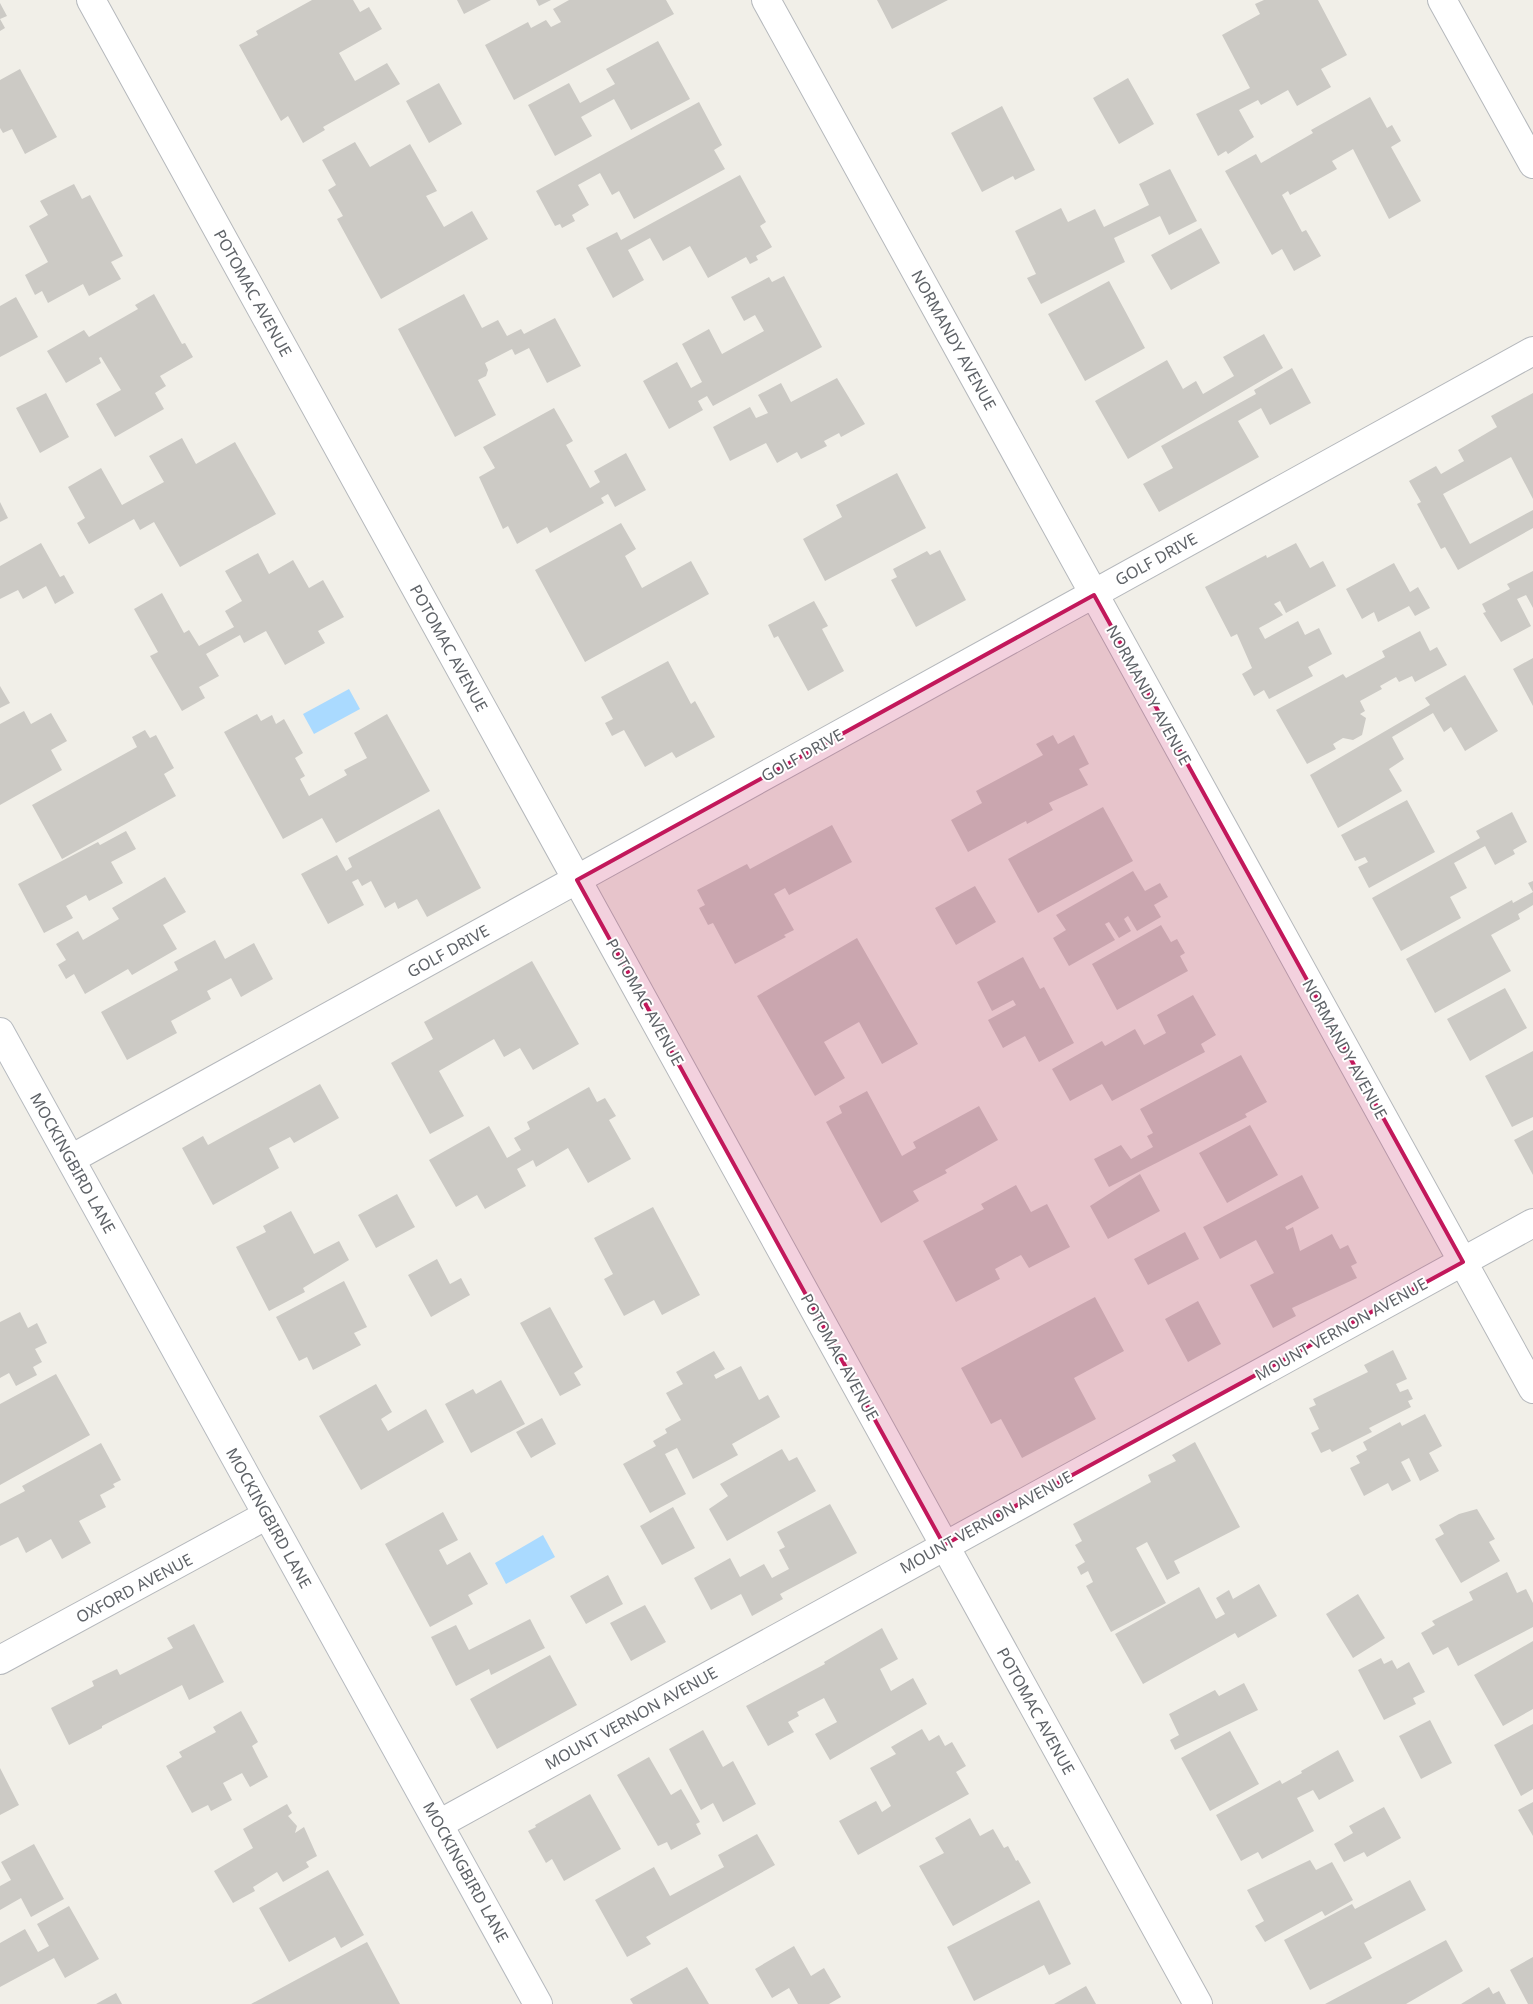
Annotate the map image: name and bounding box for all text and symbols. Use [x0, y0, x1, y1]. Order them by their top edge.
street label: POTOMAC AVENUE [209, 225, 297, 361]
street label: NORMANDY AVENUE [906, 266, 1002, 414]
street label: GOLF DRIVE [1111, 527, 1201, 591]
street label: POTOMAC AVENUE [405, 580, 493, 716]
street label: NORMANDY AVENUE [1101, 621, 1197, 769]
street label: GOLF DRIVE [757, 723, 847, 787]
street label: GOLF DRIVE [403, 919, 493, 983]
street label: POTOMAC AVENUE [601, 934, 689, 1070]
street label: NORMANDY AVENUE [1297, 975, 1393, 1123]
street label: MOCKINGBIRD LANE [25, 1089, 121, 1237]
street label: MOUNT VERNON AVENUE [1251, 1272, 1431, 1386]
street label: POTOMAC AVENUE [796, 1289, 884, 1425]
street label: MOCKINGBIRD LANE [221, 1444, 317, 1592]
street label: MOUNT VERNON AVENUE [896, 1465, 1076, 1579]
street label: OXFORD AVENUE [72, 1548, 196, 1628]
street label: POTOMAC AVENUE [992, 1643, 1080, 1779]
street label: MOUNT VERNON AVENUE [541, 1661, 721, 1775]
street label: MOCKINGBIRD LANE [418, 1798, 514, 1946]

